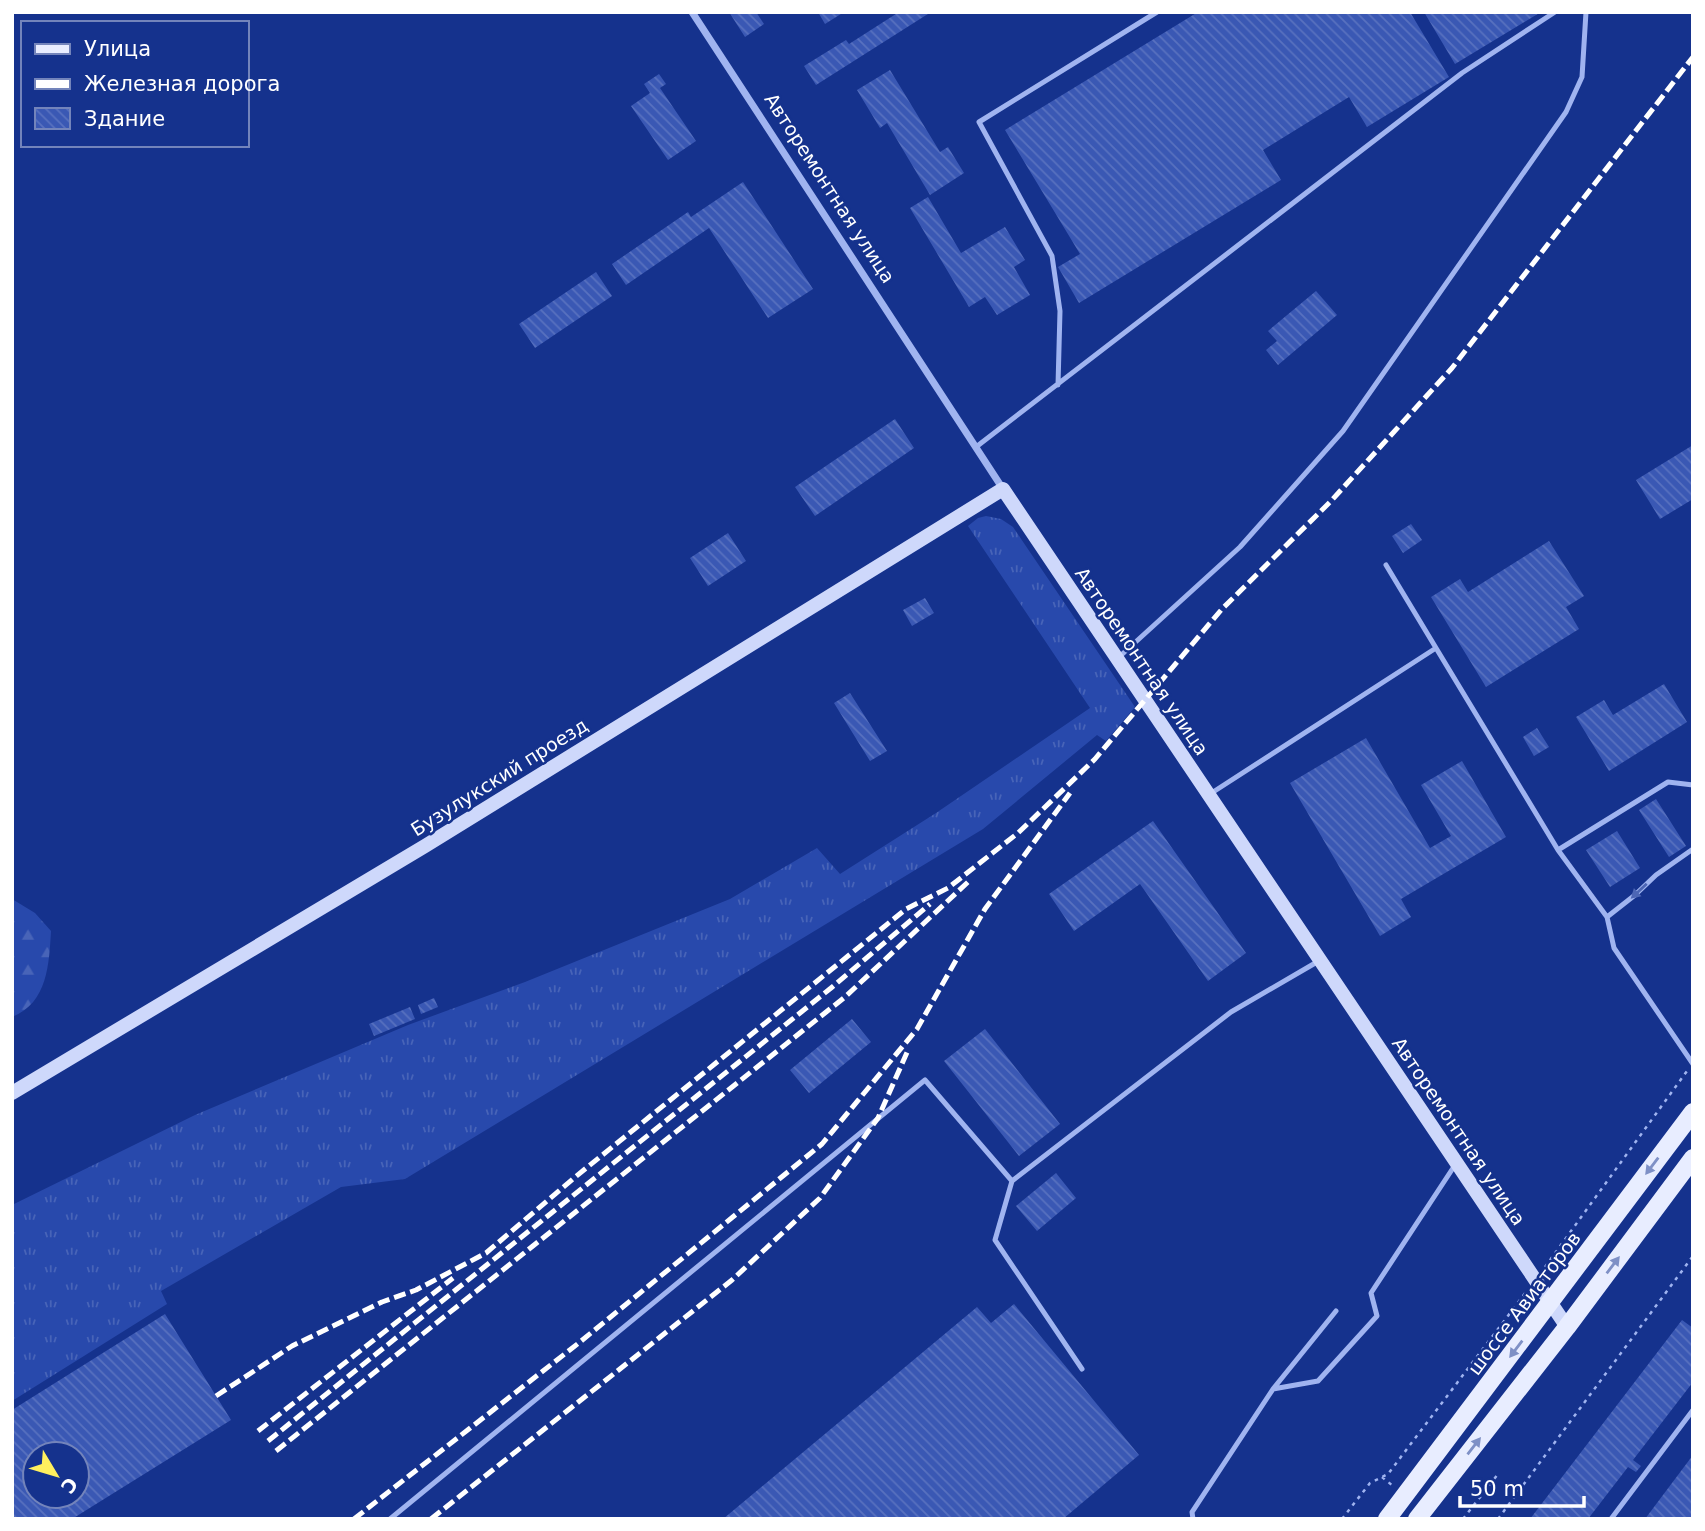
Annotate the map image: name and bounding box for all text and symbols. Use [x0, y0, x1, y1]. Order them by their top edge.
legend [21, 21, 248, 147]
text: Улица [84, 37, 151, 61]
text: Железная дорога [84, 72, 280, 96]
street label: Авторемонтная улица [760, 89, 900, 287]
text: Здание [84, 107, 165, 131]
street label: Авторемонтная улица [1071, 563, 1213, 759]
street label: Бузулукский проезд [407, 714, 591, 840]
one-way arrow [1630, 883, 1648, 899]
street label: Авторемонтная улица [1388, 1033, 1530, 1229]
one-way arrow [1645, 1157, 1659, 1176]
street label: шоссе Авиаторов [1463, 1227, 1585, 1379]
one-way arrow [1606, 1256, 1620, 1274]
one-way arrow [1509, 1339, 1523, 1358]
one-way arrow [1467, 1437, 1482, 1455]
north arrow [21, 1440, 91, 1510]
scale bar [1460, 1464, 1584, 1508]
text: С [56, 1473, 82, 1498]
text: 50 m [1470, 1477, 1524, 1501]

